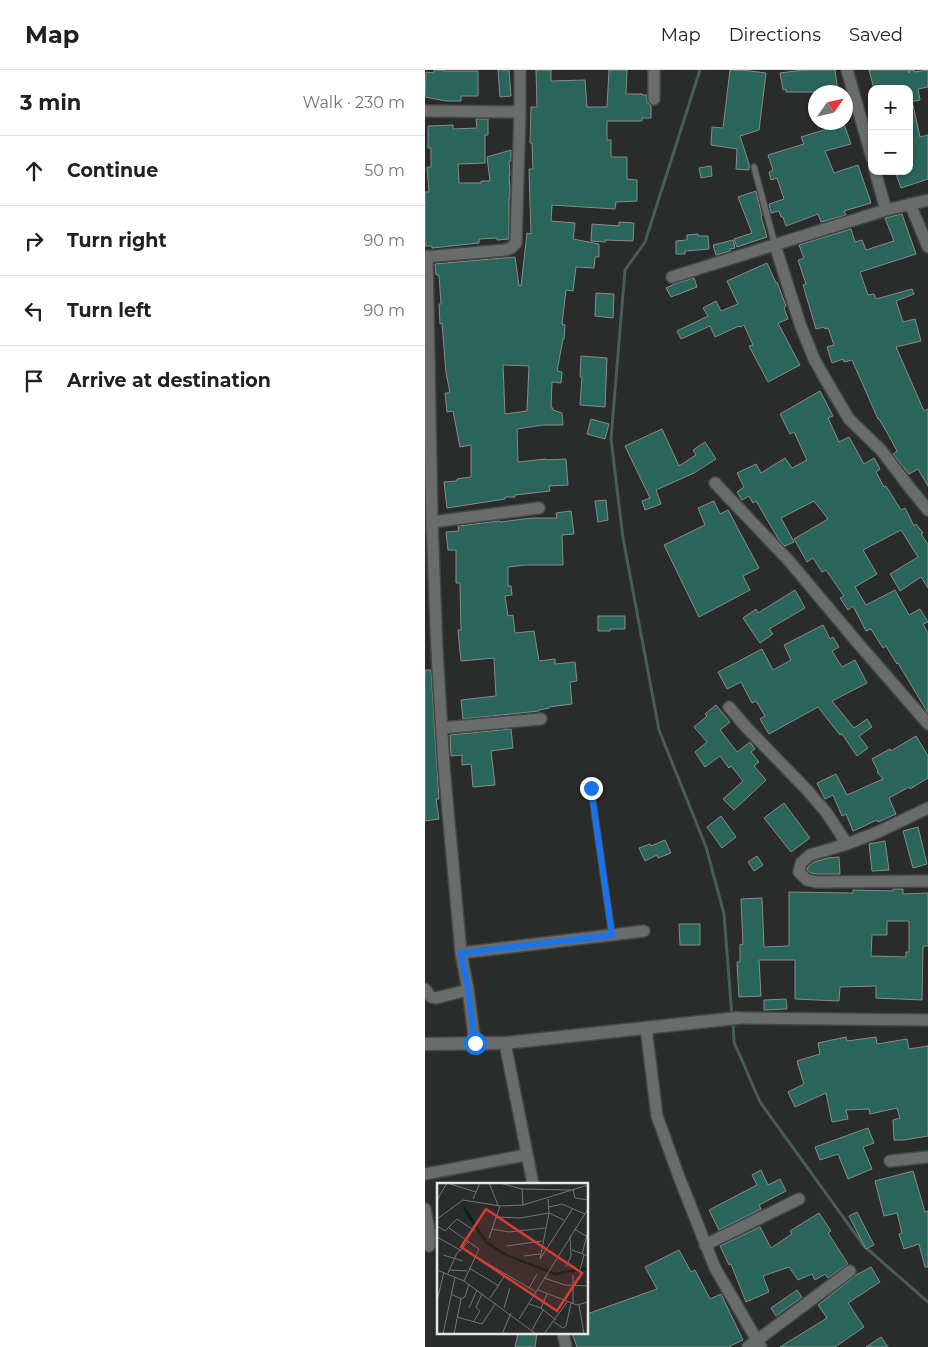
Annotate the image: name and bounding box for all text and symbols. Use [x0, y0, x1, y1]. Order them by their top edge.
text: Map [25, 20, 79, 49]
text: Map [661, 24, 701, 46]
text: Directions [729, 24, 821, 46]
text: Saved [849, 24, 903, 46]
north arrow [808, 85, 853, 130]
map controls [868, 85, 913, 175]
button: + [868, 85, 913, 130]
text: 3 min [20, 90, 81, 115]
text: Walk · 230 m [303, 93, 405, 112]
button: − [868, 130, 913, 175]
icon: ahead [20, 157, 48, 185]
text: Continue [67, 159, 158, 182]
text: 50 m [364, 161, 405, 180]
icon: right [20, 227, 48, 255]
text: Turn right [67, 229, 167, 252]
text: 90 m [363, 231, 405, 250]
icon: left [20, 297, 48, 325]
text: Turn left [67, 299, 152, 322]
text: 90 m [363, 301, 405, 320]
icon: arrive [20, 367, 48, 395]
text: Arrive at destination [67, 369, 271, 392]
route end [580, 777, 603, 800]
route start [464, 1032, 487, 1055]
inset map [437, 1183, 589, 1334]

